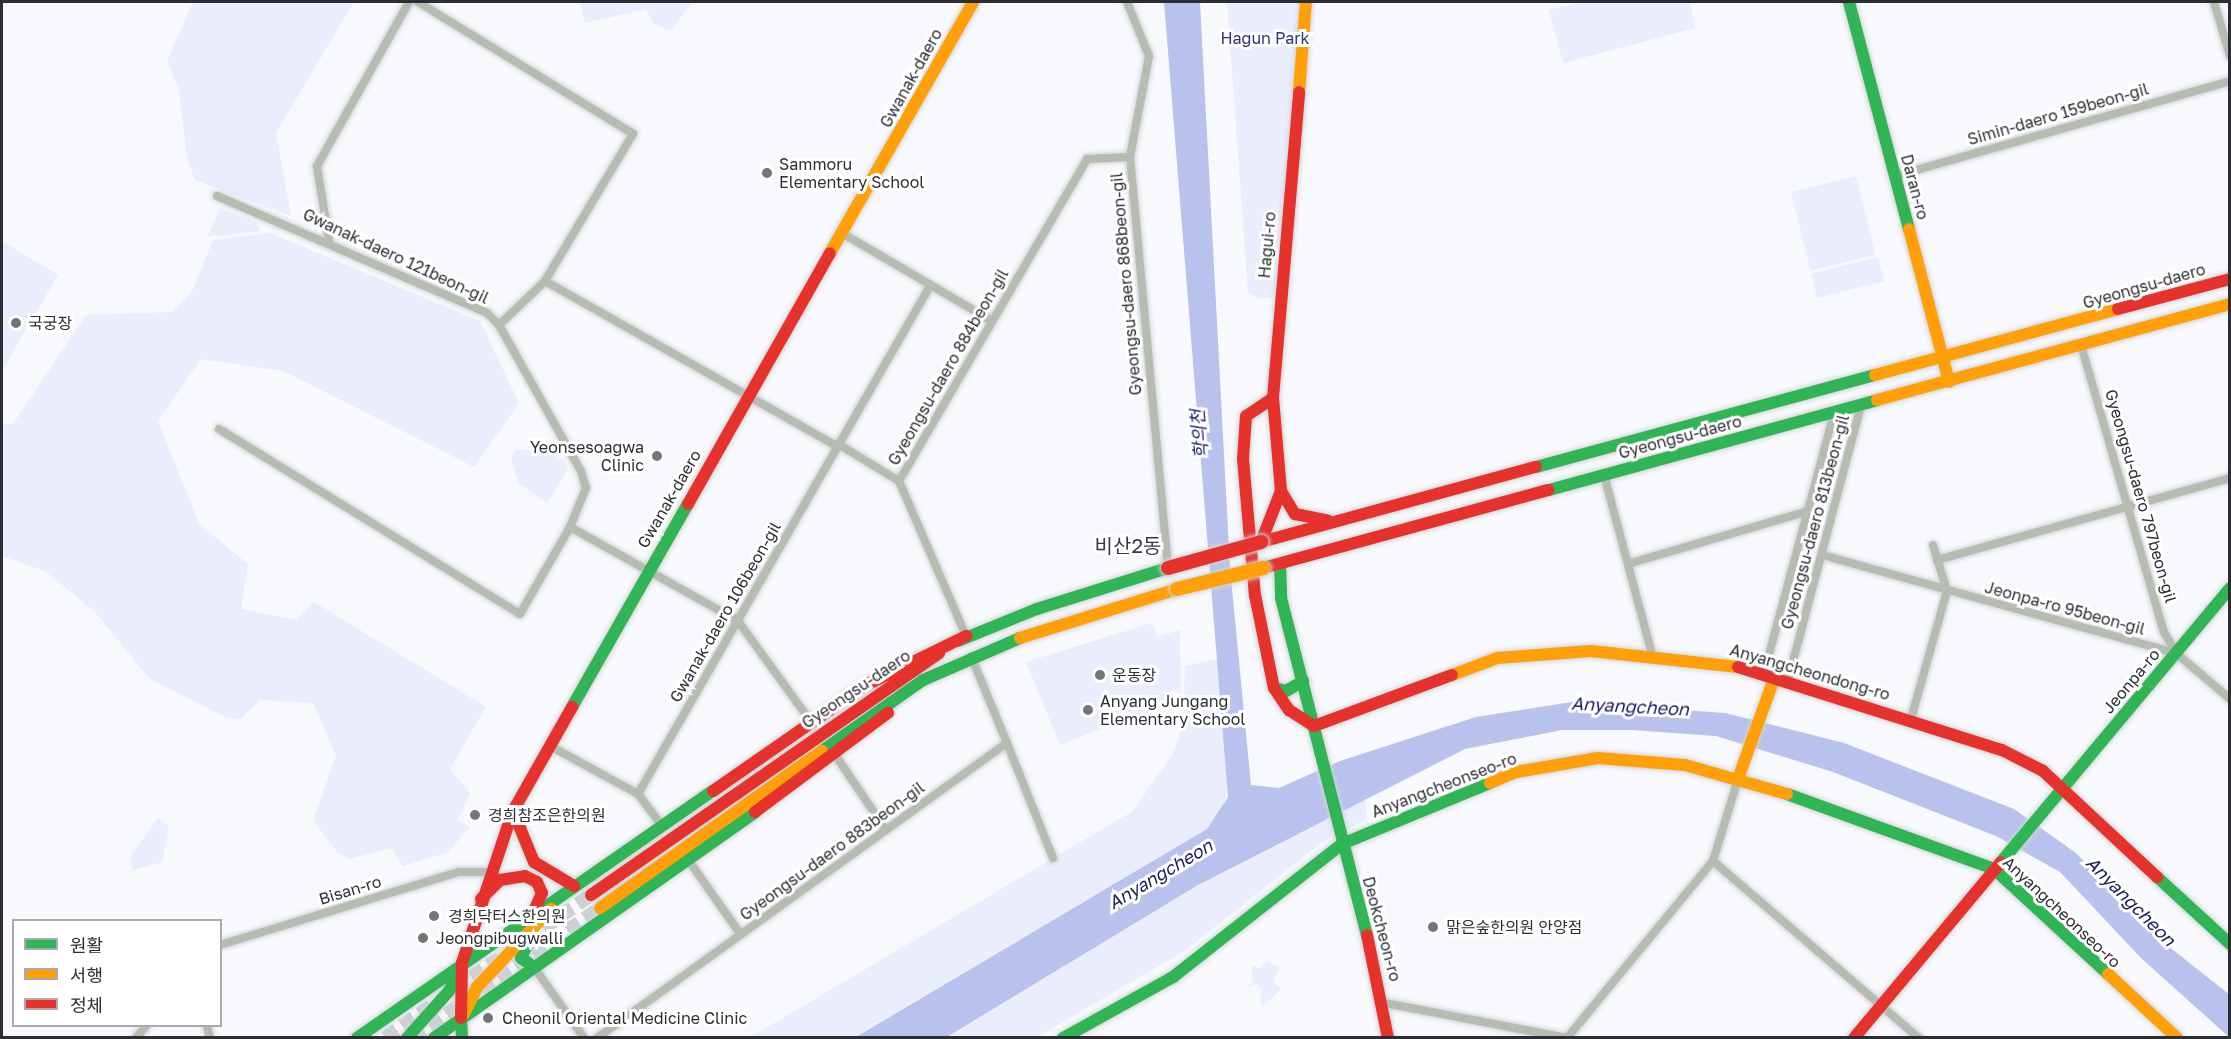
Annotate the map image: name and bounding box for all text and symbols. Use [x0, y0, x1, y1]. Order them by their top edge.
street label: Gwanak-daero [876, 25, 946, 131]
park label: Hagun Park [1220, 28, 1310, 48]
street label: Simin-daero 159beon-gil [1965, 79, 2151, 149]
street label: Daran-ro [1897, 152, 1933, 222]
place label: Sammoru Elementary School [779, 154, 924, 192]
marker: Sammoru Elementary School [760, 166, 774, 180]
street label: Gyeongsu-daero 868beon-gil [1107, 172, 1145, 396]
street label: Gwanak-daero 121beon-gil [300, 204, 492, 308]
street label: Hagui-ro [1255, 211, 1279, 279]
street label: Gyeongsu-daero [2081, 259, 2207, 313]
street label: Gyeongsu-daero 884beon-gil [884, 265, 1012, 469]
place label: 국궁장 [28, 313, 72, 333]
marker: 국궁장 [9, 316, 23, 330]
street label: Gyeongsu-daero 797beon-gil [2101, 387, 2181, 605]
water label: 학의천 [1186, 408, 1212, 460]
street label: Gyeongsu-daero [1616, 411, 1744, 463]
street label: Gyeongsu-daero 813beon-gil [1777, 413, 1853, 631]
place label: Yeonsesoagwa Clinic [530, 437, 644, 475]
street label: Gwanak-daero [633, 446, 705, 552]
marker: Yeonsesoagwa Clinic [648, 447, 666, 465]
street label: Gwanak-daero 106beon-gil [665, 518, 785, 706]
district label: 비산2동 [1095, 533, 1161, 557]
street label: Jeonpa-ro 95beon-gil [1983, 577, 2147, 639]
street label: Anyangcheondong-ro [1728, 640, 1892, 704]
street label: Jeonpa-ro [2099, 645, 2163, 717]
street label: Gyeongsu-daero [798, 646, 914, 732]
place label: 운동장 [1112, 665, 1156, 685]
marker: 운동장 [1093, 668, 1107, 682]
place label: Anyang Jungang Elementary School [1100, 691, 1245, 729]
water label: Anyangcheon [1571, 692, 1689, 720]
marker: Anyang Jungang Elementary School [1081, 703, 1095, 717]
street label: Anyangcheonseo-ro [1369, 748, 1519, 822]
street label: Gyeongsu-daero 883beon-gil [736, 778, 928, 924]
place label: 경희참조은한의원 [488, 805, 606, 825]
marker: 경희참조은한의원 [466, 806, 484, 824]
water label: Anyangcheon [1104, 834, 1216, 914]
water label: Anyangcheon [2082, 852, 2180, 950]
street label: Anyangcheonseo-ro [1999, 853, 2125, 971]
street label: Bisan-ro [317, 871, 383, 909]
street label: Deokcheon-ro [1359, 874, 1405, 984]
place label: 경희닥터스한의원 [448, 906, 566, 926]
marker: 경희닥터스한의원 [425, 907, 443, 925]
place label: 맑은숲한의원 안양점 [1446, 917, 1582, 937]
marker: 맑은숲한의원 안양점 [1424, 918, 1442, 936]
legend [12, 919, 222, 1027]
place label: Jeongpibugwalli [436, 928, 563, 948]
marker: Jeongpibugwalli [414, 929, 432, 947]
text: 원활 [70, 934, 103, 956]
text: 서행 [70, 964, 103, 986]
text: 정체 [70, 994, 103, 1016]
place label: Cheonil Oriental Medicine Clinic [502, 1008, 747, 1028]
marker: Cheonil Oriental Medicine Clinic [479, 1009, 497, 1027]

